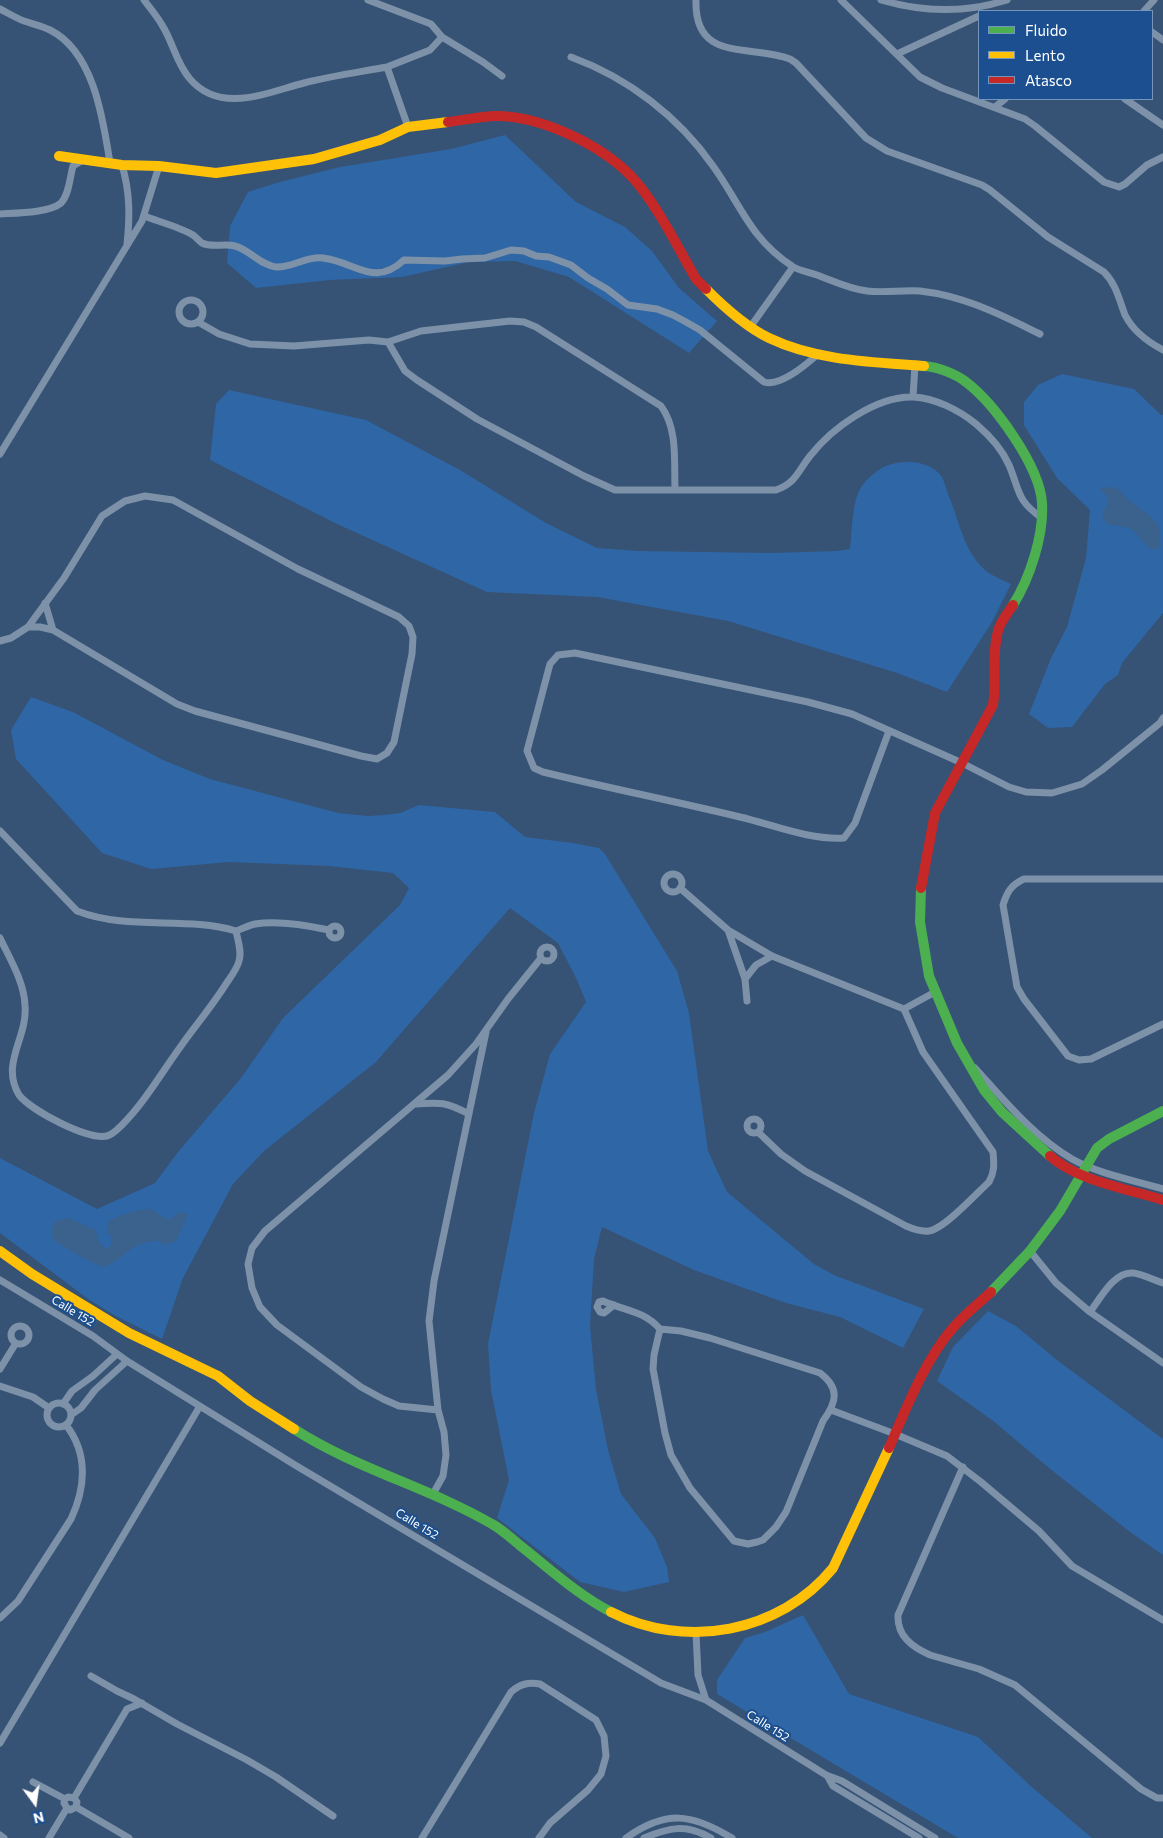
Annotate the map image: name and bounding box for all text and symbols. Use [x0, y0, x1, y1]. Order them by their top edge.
legend [978, 10, 1153, 100]
text: Fluido [1025, 21, 1067, 39]
text: Lento [1025, 46, 1065, 64]
text: Atasco [1025, 71, 1072, 89]
street label: Calle 152 [49, 1292, 97, 1330]
street label: Calle 152 [393, 1505, 441, 1543]
street label: Calle 152 [744, 1707, 792, 1745]
north arrow [10, 1778, 60, 1828]
text: N [32, 1809, 46, 1828]

